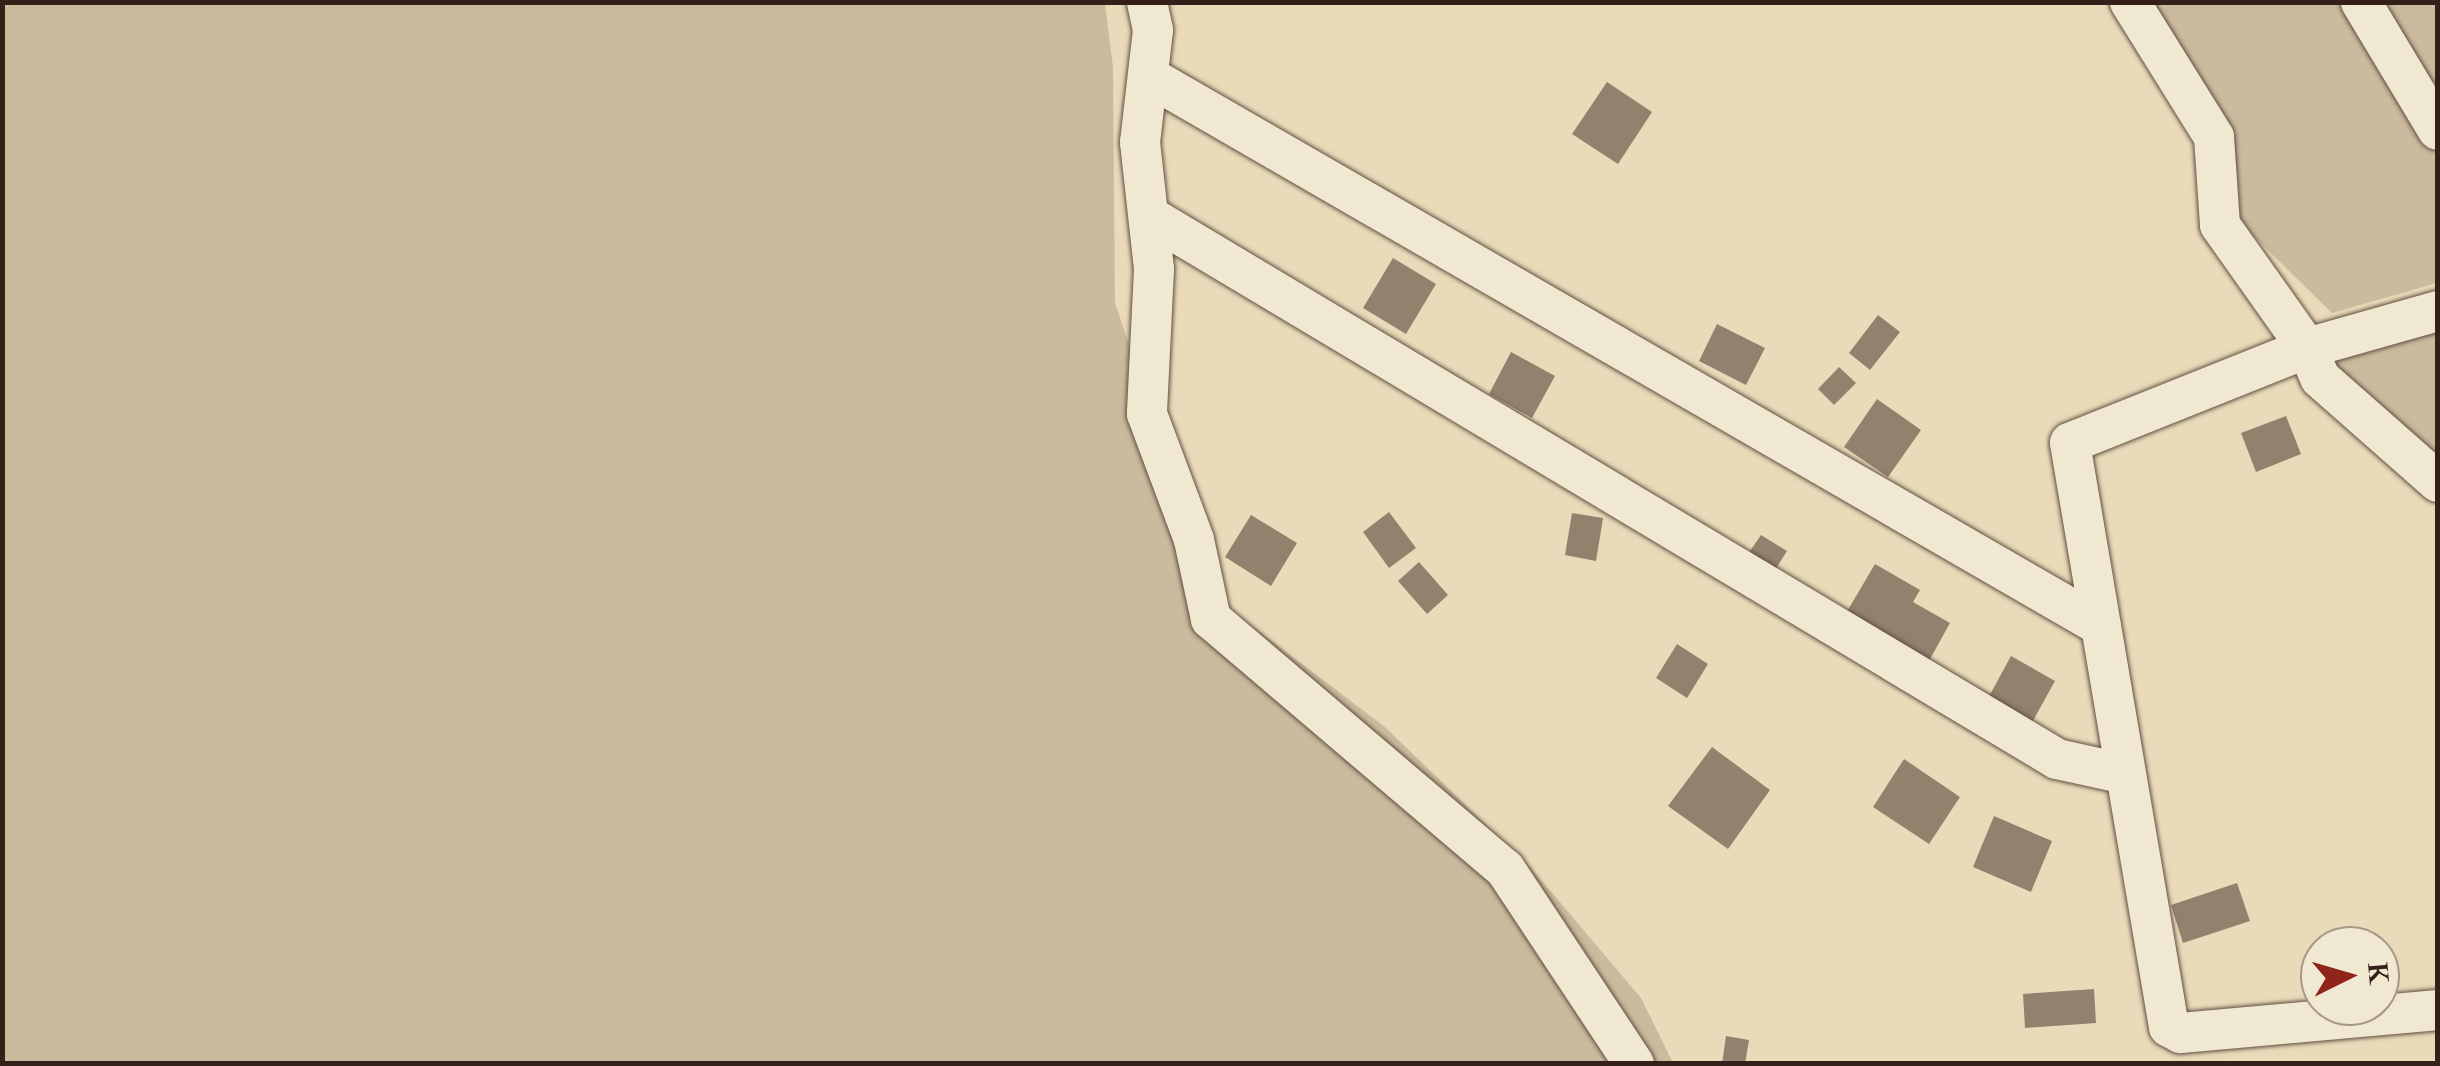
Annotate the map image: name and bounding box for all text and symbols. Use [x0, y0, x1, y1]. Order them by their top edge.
north arrow [2300, 926, 2400, 1026]
text: K [2358, 961, 2398, 987]

